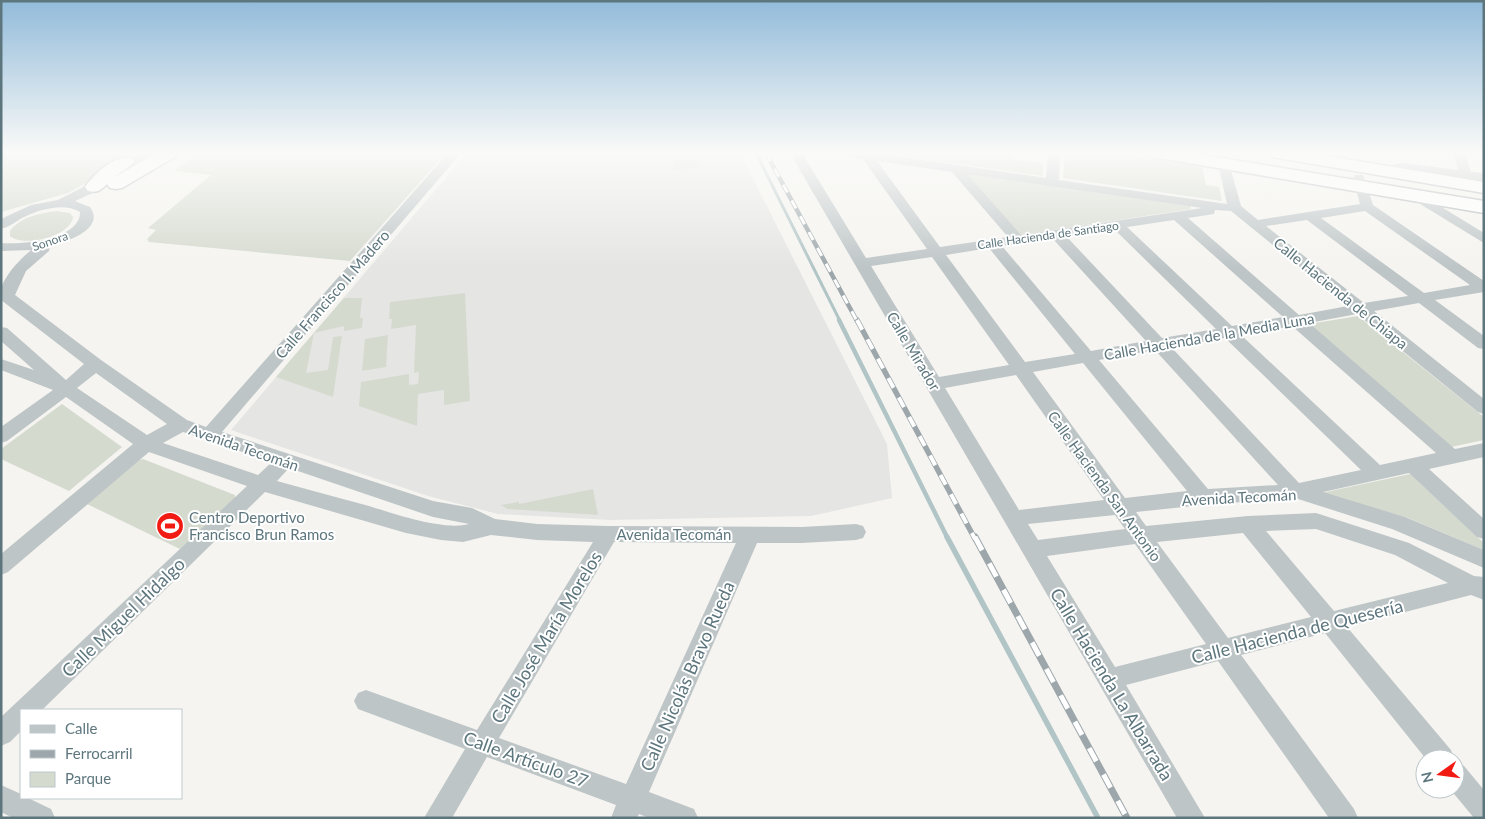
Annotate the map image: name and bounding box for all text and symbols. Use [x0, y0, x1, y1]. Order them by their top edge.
street label: Calle Hacienda de Santiago [976, 218, 1120, 252]
street label: Calle Francisco I. Madero [271, 226, 393, 362]
street label: Sonora [30, 228, 70, 254]
street label: Calle Hacienda de Chiapa [1270, 233, 1412, 353]
street label: Calle Mirador [883, 308, 945, 394]
street label: Calle Hacienda de la Media Luna [1102, 309, 1316, 363]
street label: Calle Hacienda San Antonio [1044, 407, 1166, 565]
street label: Avenida Tecomán [187, 420, 301, 474]
street label: Avenida Tecomán [1181, 485, 1297, 509]
place label: Centro Deportivo Francisco Brun Ramos [189, 508, 334, 543]
sports icon: Centro Deportivo Francisco Brun Ramos [155, 511, 185, 541]
street label: Avenida Tecomán [617, 525, 731, 543]
street label: Calle José María Morelos [486, 547, 606, 727]
street label: Calle Miguel Hidalgo [57, 553, 189, 681]
street label: Calle Nicolás Bravo Rueda [635, 578, 739, 774]
street label: Calle Hacienda La Albarrada [1046, 584, 1178, 784]
street label: Calle Hacienda de Quesería [1189, 594, 1405, 668]
legend [20, 709, 182, 799]
text: Calle [65, 719, 98, 737]
street label: Calle Artículo 27 [461, 726, 591, 792]
text: Ferrocarril [65, 744, 133, 762]
north arrow [1415, 749, 1465, 799]
text: Parque [65, 769, 111, 787]
text: N [1417, 770, 1436, 785]

